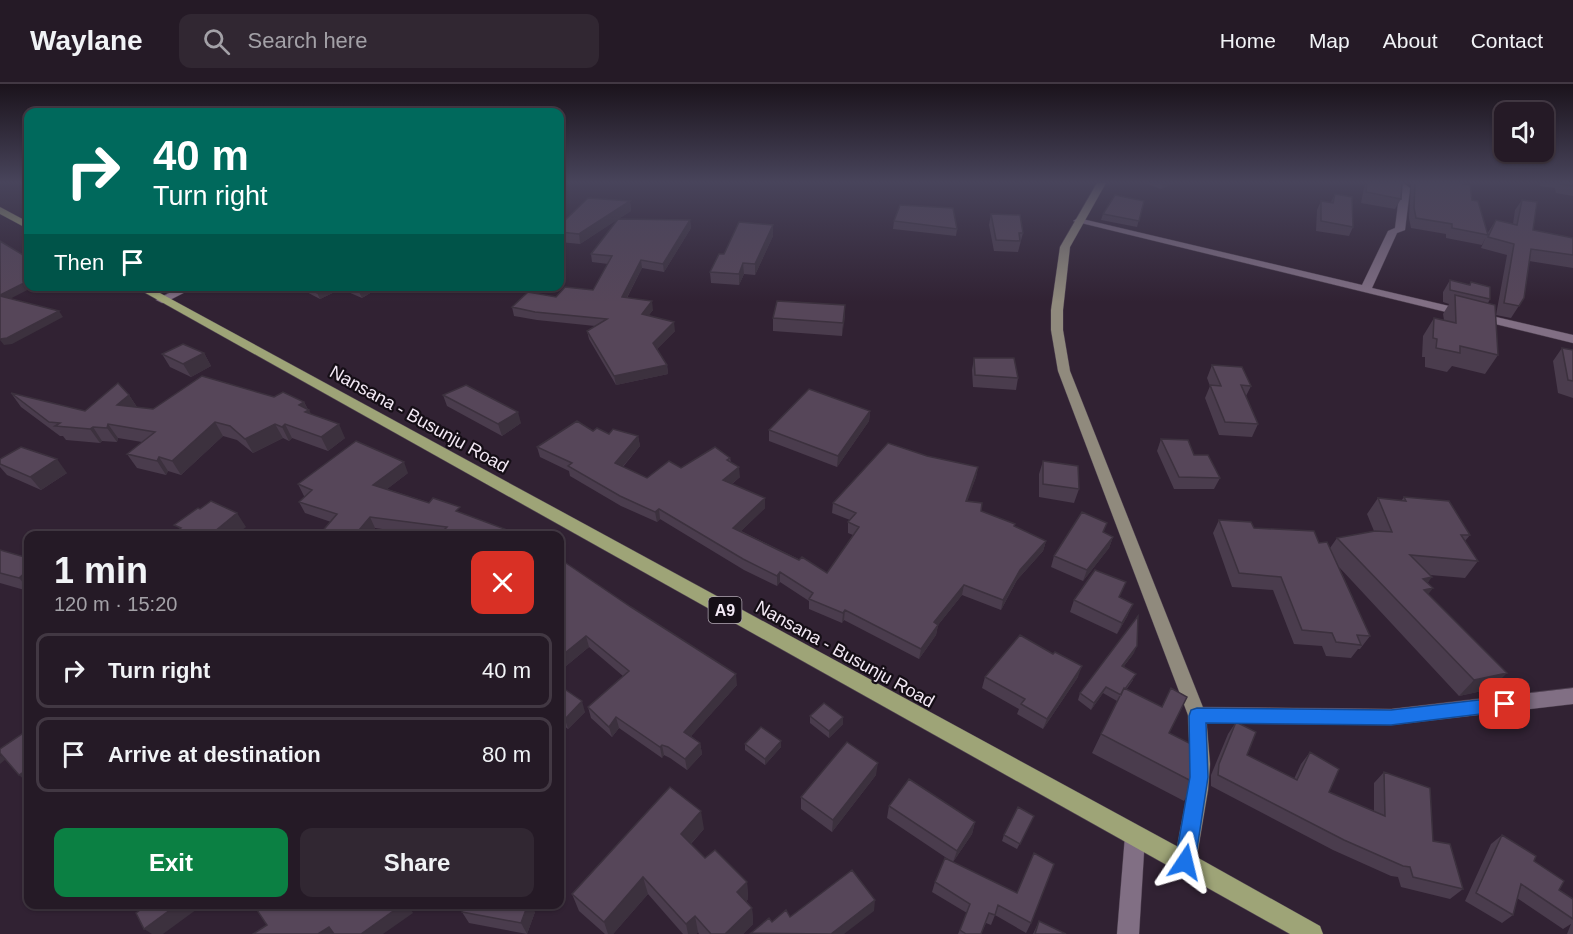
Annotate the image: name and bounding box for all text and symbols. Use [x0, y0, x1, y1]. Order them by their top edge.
search box [179, 14, 599, 68]
text: Waylane [30, 25, 143, 56]
icon: search [200, 25, 233, 58]
text: Search here [248, 28, 367, 53]
text: Home [1220, 29, 1276, 52]
text: Map [1309, 29, 1350, 52]
text: About [1383, 29, 1438, 52]
text: Contact [1471, 29, 1543, 52]
map controls [1494, 102, 1554, 162]
button: sound [1494, 102, 1554, 162]
icon: right [54, 132, 132, 210]
text: 40 m [153, 132, 249, 179]
text: Turn right [153, 181, 268, 211]
icon: arrive [116, 246, 149, 279]
text: Then [54, 250, 104, 275]
street label: Nansana - Busunju Road [326, 361, 512, 477]
text: 1 min [54, 550, 148, 591]
button: close [471, 551, 534, 614]
text: 120 m · 15:20 [54, 593, 177, 615]
street label: Nansana - Busunju Road [752, 596, 938, 712]
road number: A9 [708, 597, 742, 623]
icon: right [57, 654, 90, 687]
text: Turn right [108, 658, 210, 683]
text: 40 m [482, 658, 531, 683]
pin [1479, 678, 1530, 729]
icon: arrive [1488, 687, 1521, 720]
icon: arrive [57, 738, 90, 771]
text: Arrive at destination [108, 742, 321, 767]
text: 80 m [482, 742, 531, 767]
button: Exit [54, 828, 288, 897]
button: Share [300, 828, 534, 897]
position arrow [1153, 830, 1217, 894]

